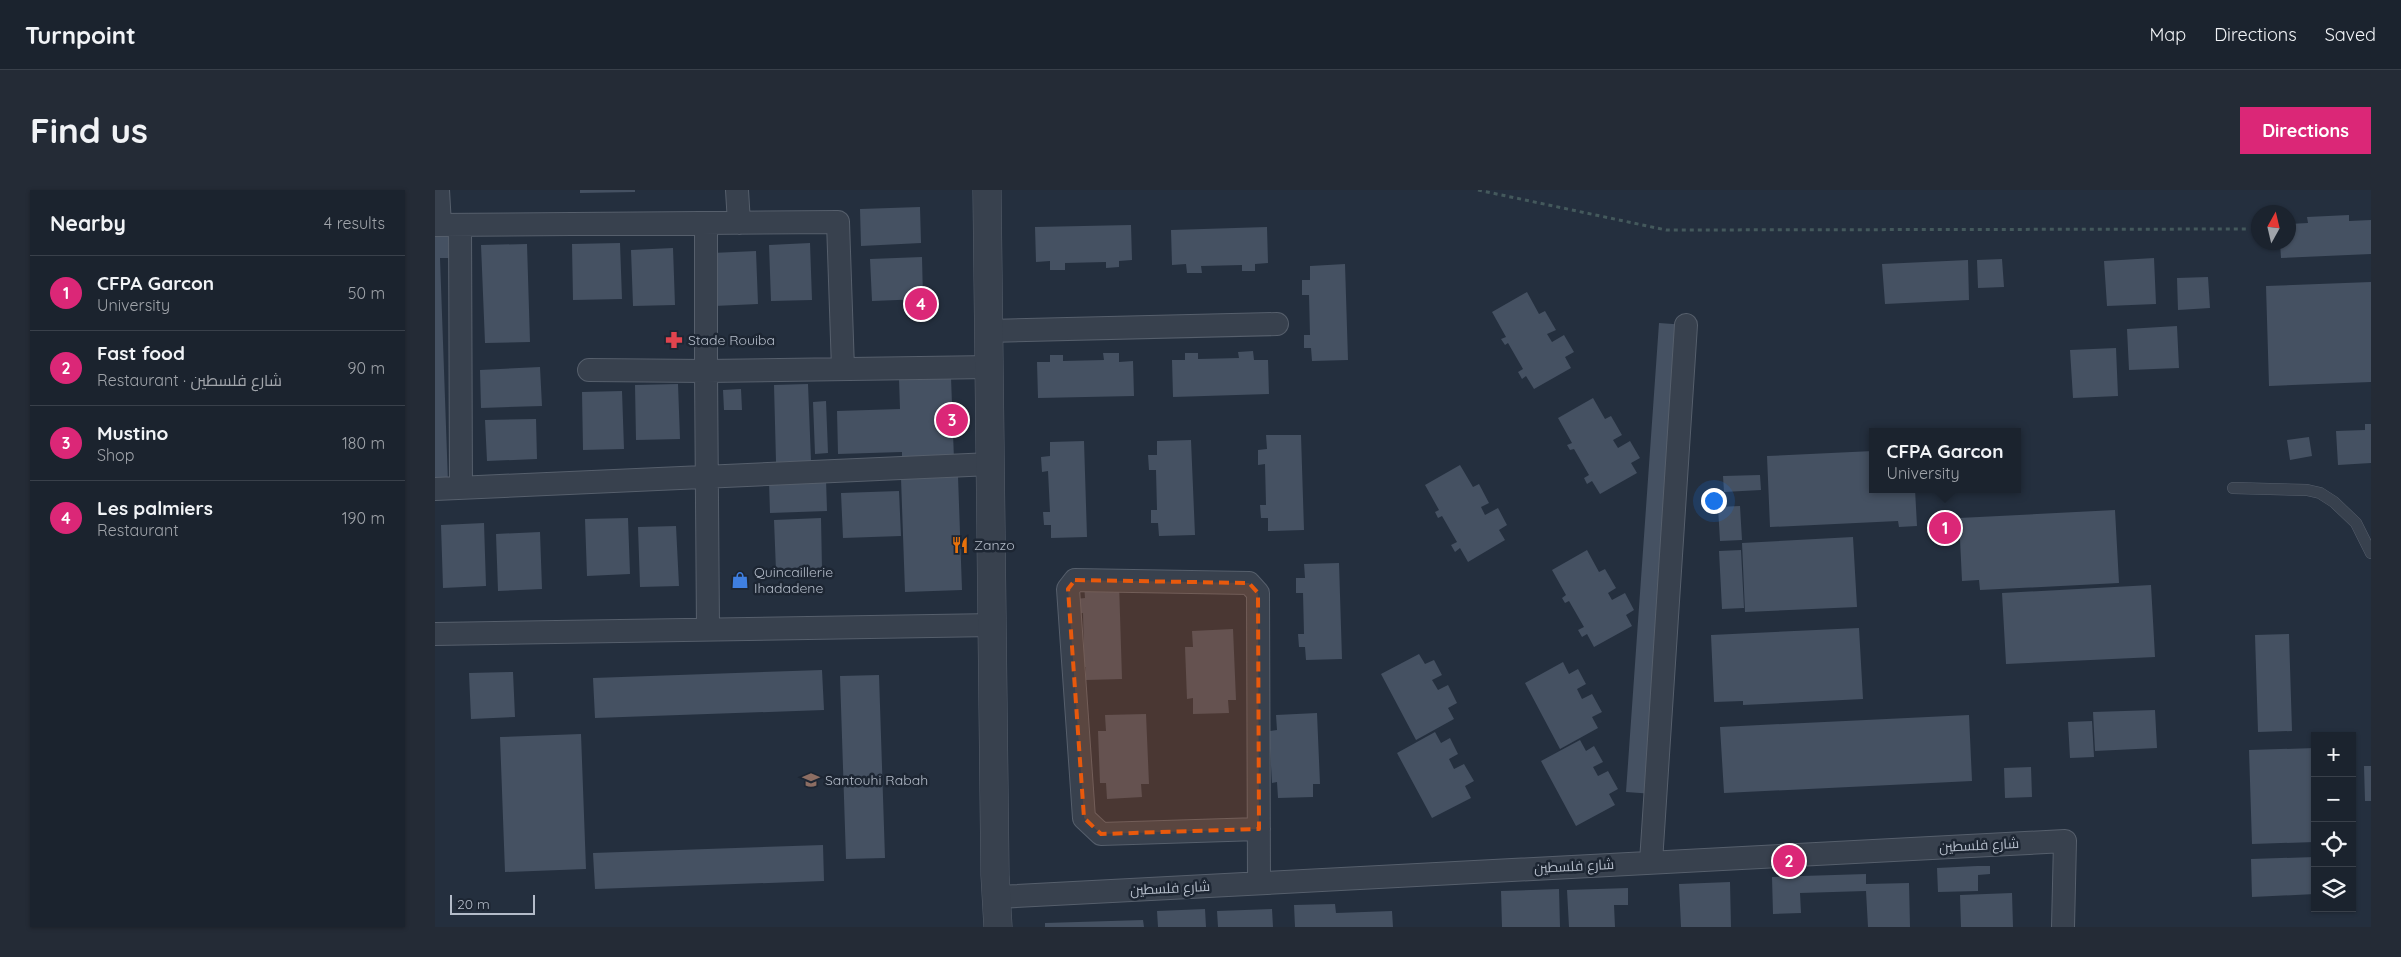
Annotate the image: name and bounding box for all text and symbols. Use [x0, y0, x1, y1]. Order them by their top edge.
text: Turnpoint [25, 20, 136, 50]
text: Map [2149, 23, 2186, 46]
text: Directions [2214, 23, 2297, 46]
text: Saved [2325, 23, 2376, 46]
button: Directions [2240, 107, 2371, 154]
text: Find us [30, 108, 148, 152]
north arrow [2251, 205, 2296, 250]
text: Nearby [50, 210, 126, 236]
text: 4 results [324, 213, 385, 233]
text: CFPA Garcon [97, 271, 214, 295]
text: 1 [63, 283, 69, 303]
text: 50 m [348, 283, 385, 303]
pin: 4 [905, 285, 937, 323]
text: University [97, 295, 170, 315]
pharmacy icon: Stade Rouiba [664, 330, 684, 350]
place label: Stade Rouiba [688, 331, 775, 349]
text: Fast food [97, 341, 185, 365]
text: 2 [61, 358, 71, 378]
text: 90 m [348, 358, 385, 378]
text: Restaurant · شارع فلسطين [97, 370, 282, 390]
pin: 3 [936, 401, 968, 439]
text: Mustino [97, 421, 168, 445]
popup [1869, 428, 2021, 493]
text: 3 [62, 433, 70, 453]
text: 180 m [342, 433, 385, 453]
text: CFPA Garcon [1886, 439, 2004, 463]
text: Shop [97, 445, 134, 465]
text: University [1886, 463, 1960, 483]
your location [1701, 488, 1727, 514]
text: Les palmiers [97, 496, 213, 520]
text: 4 [61, 508, 71, 528]
text: 190 m [342, 508, 385, 528]
pin: 1 [1929, 509, 1961, 547]
text: Restaurant [97, 520, 179, 540]
restaurant icon: Zanzo [950, 535, 970, 555]
place label: Zanzo [974, 536, 1015, 554]
place label: Quincaillerie Ihadadene [754, 563, 833, 597]
shop icon: Quincaillerie Ihadadene [730, 570, 750, 590]
map controls [2311, 732, 2356, 912]
button: + [2311, 732, 2356, 777]
school or university icon: Santouhi Rabah [801, 770, 821, 790]
place label: Santouhi Rabah [825, 771, 928, 789]
button: − [2311, 777, 2356, 822]
button: locate [2311, 822, 2356, 867]
street label: شارع فلسطين [1938, 834, 2020, 856]
pin: 2 [1773, 842, 1805, 880]
street label: شارع فلسطين [1533, 855, 1615, 877]
button: layers [2311, 867, 2356, 912]
street label: شارع فلسطين [1129, 877, 1211, 899]
scale bar [450, 892, 535, 915]
text: 20 m [457, 895, 490, 913]

